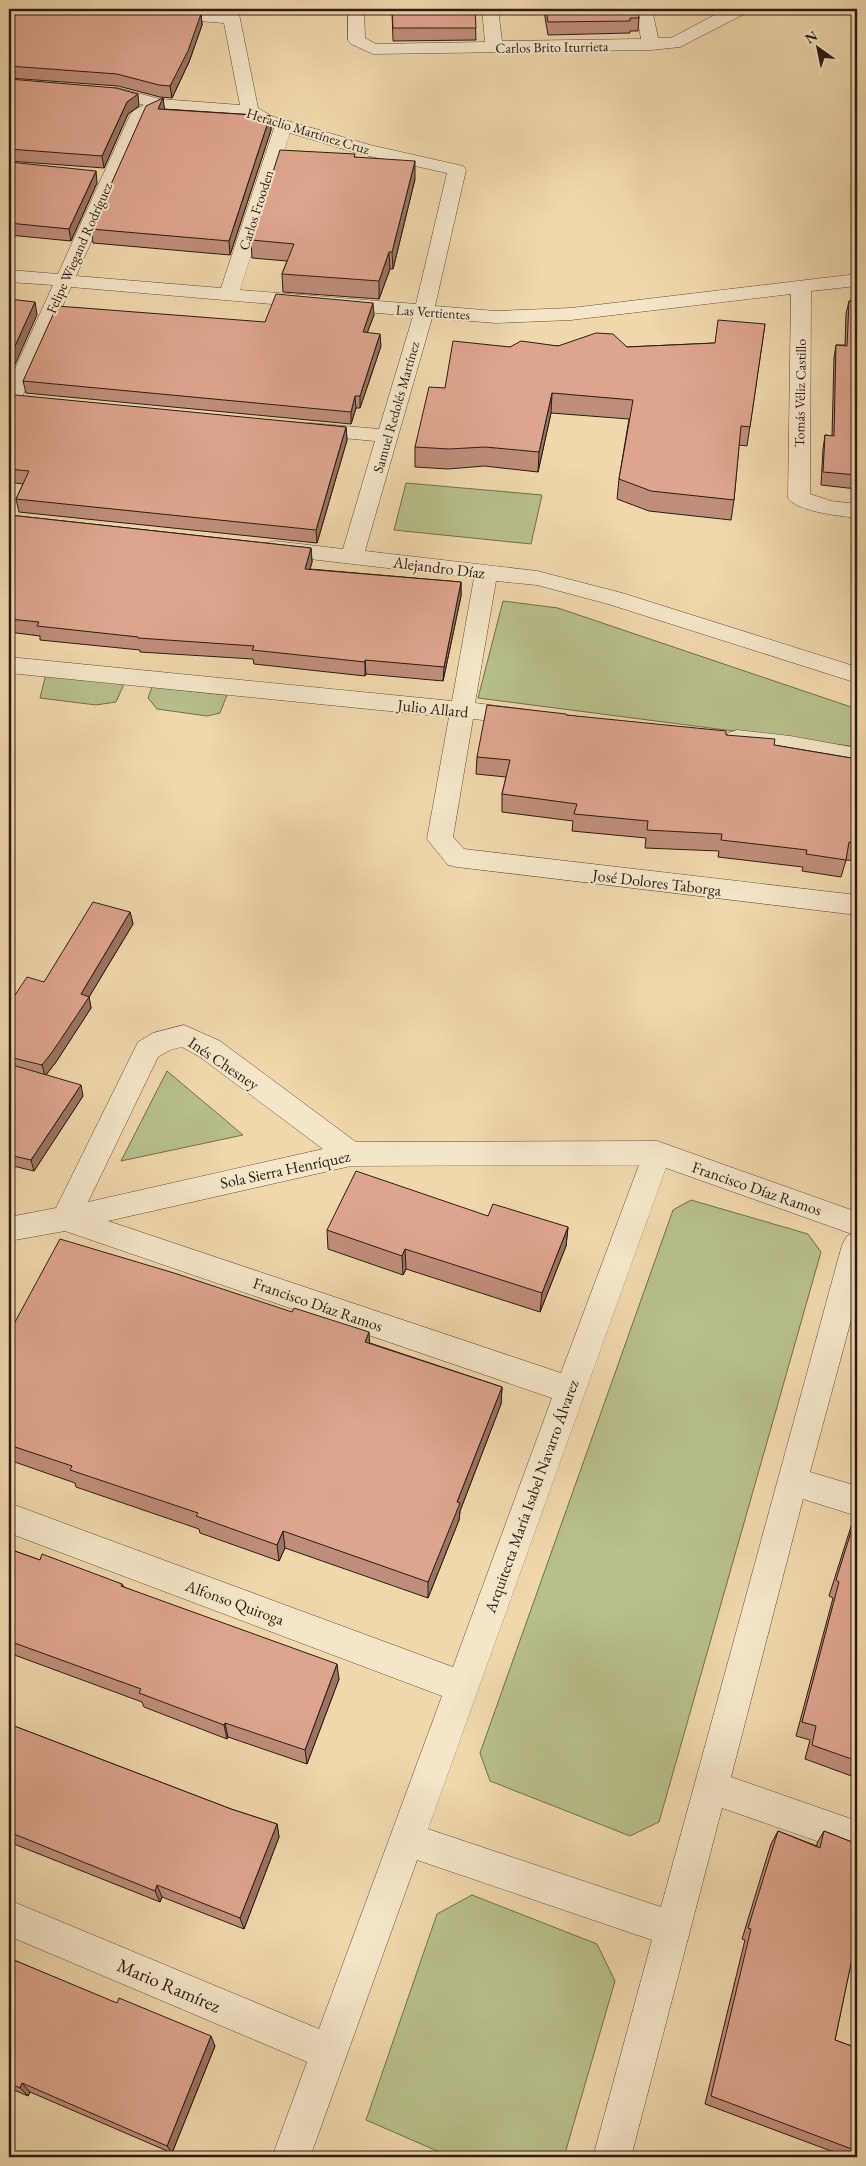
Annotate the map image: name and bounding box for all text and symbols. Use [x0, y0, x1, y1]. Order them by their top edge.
north arrow [794, 22, 844, 72]
text: N [801, 26, 821, 48]
street label: Carlos Brito Iturrieta [495, 37, 609, 57]
street label: Heraclio Martínez Cruz [244, 104, 372, 159]
street label: Carlos Frooden [235, 167, 278, 252]
street label: Felipe Wiegand Rodríguez [42, 179, 116, 316]
street label: Las Vertientes [395, 300, 471, 324]
street label: Samuel Redolés Martínez [369, 339, 424, 475]
street label: Tomás Véliz Castillo [790, 339, 810, 447]
street label: Alejandro Díaz [391, 551, 486, 584]
street label: Julio Allard [394, 694, 470, 723]
street label: José Dolores Taborga [589, 864, 723, 901]
street label: Inés Chesney [184, 1032, 264, 1095]
street label: Sola Sierra Henríquez [218, 1145, 352, 1194]
street label: Francisco Díaz Ramos [689, 1156, 824, 1221]
street label: Francisco Díaz Ramos [250, 1272, 385, 1337]
street label: Arquitecta María Isabel Navarro Álvarez [479, 1377, 584, 1617]
street label: Alfonso Quiroga [182, 1575, 288, 1630]
street label: Mario Ramírez [113, 1952, 225, 2019]

